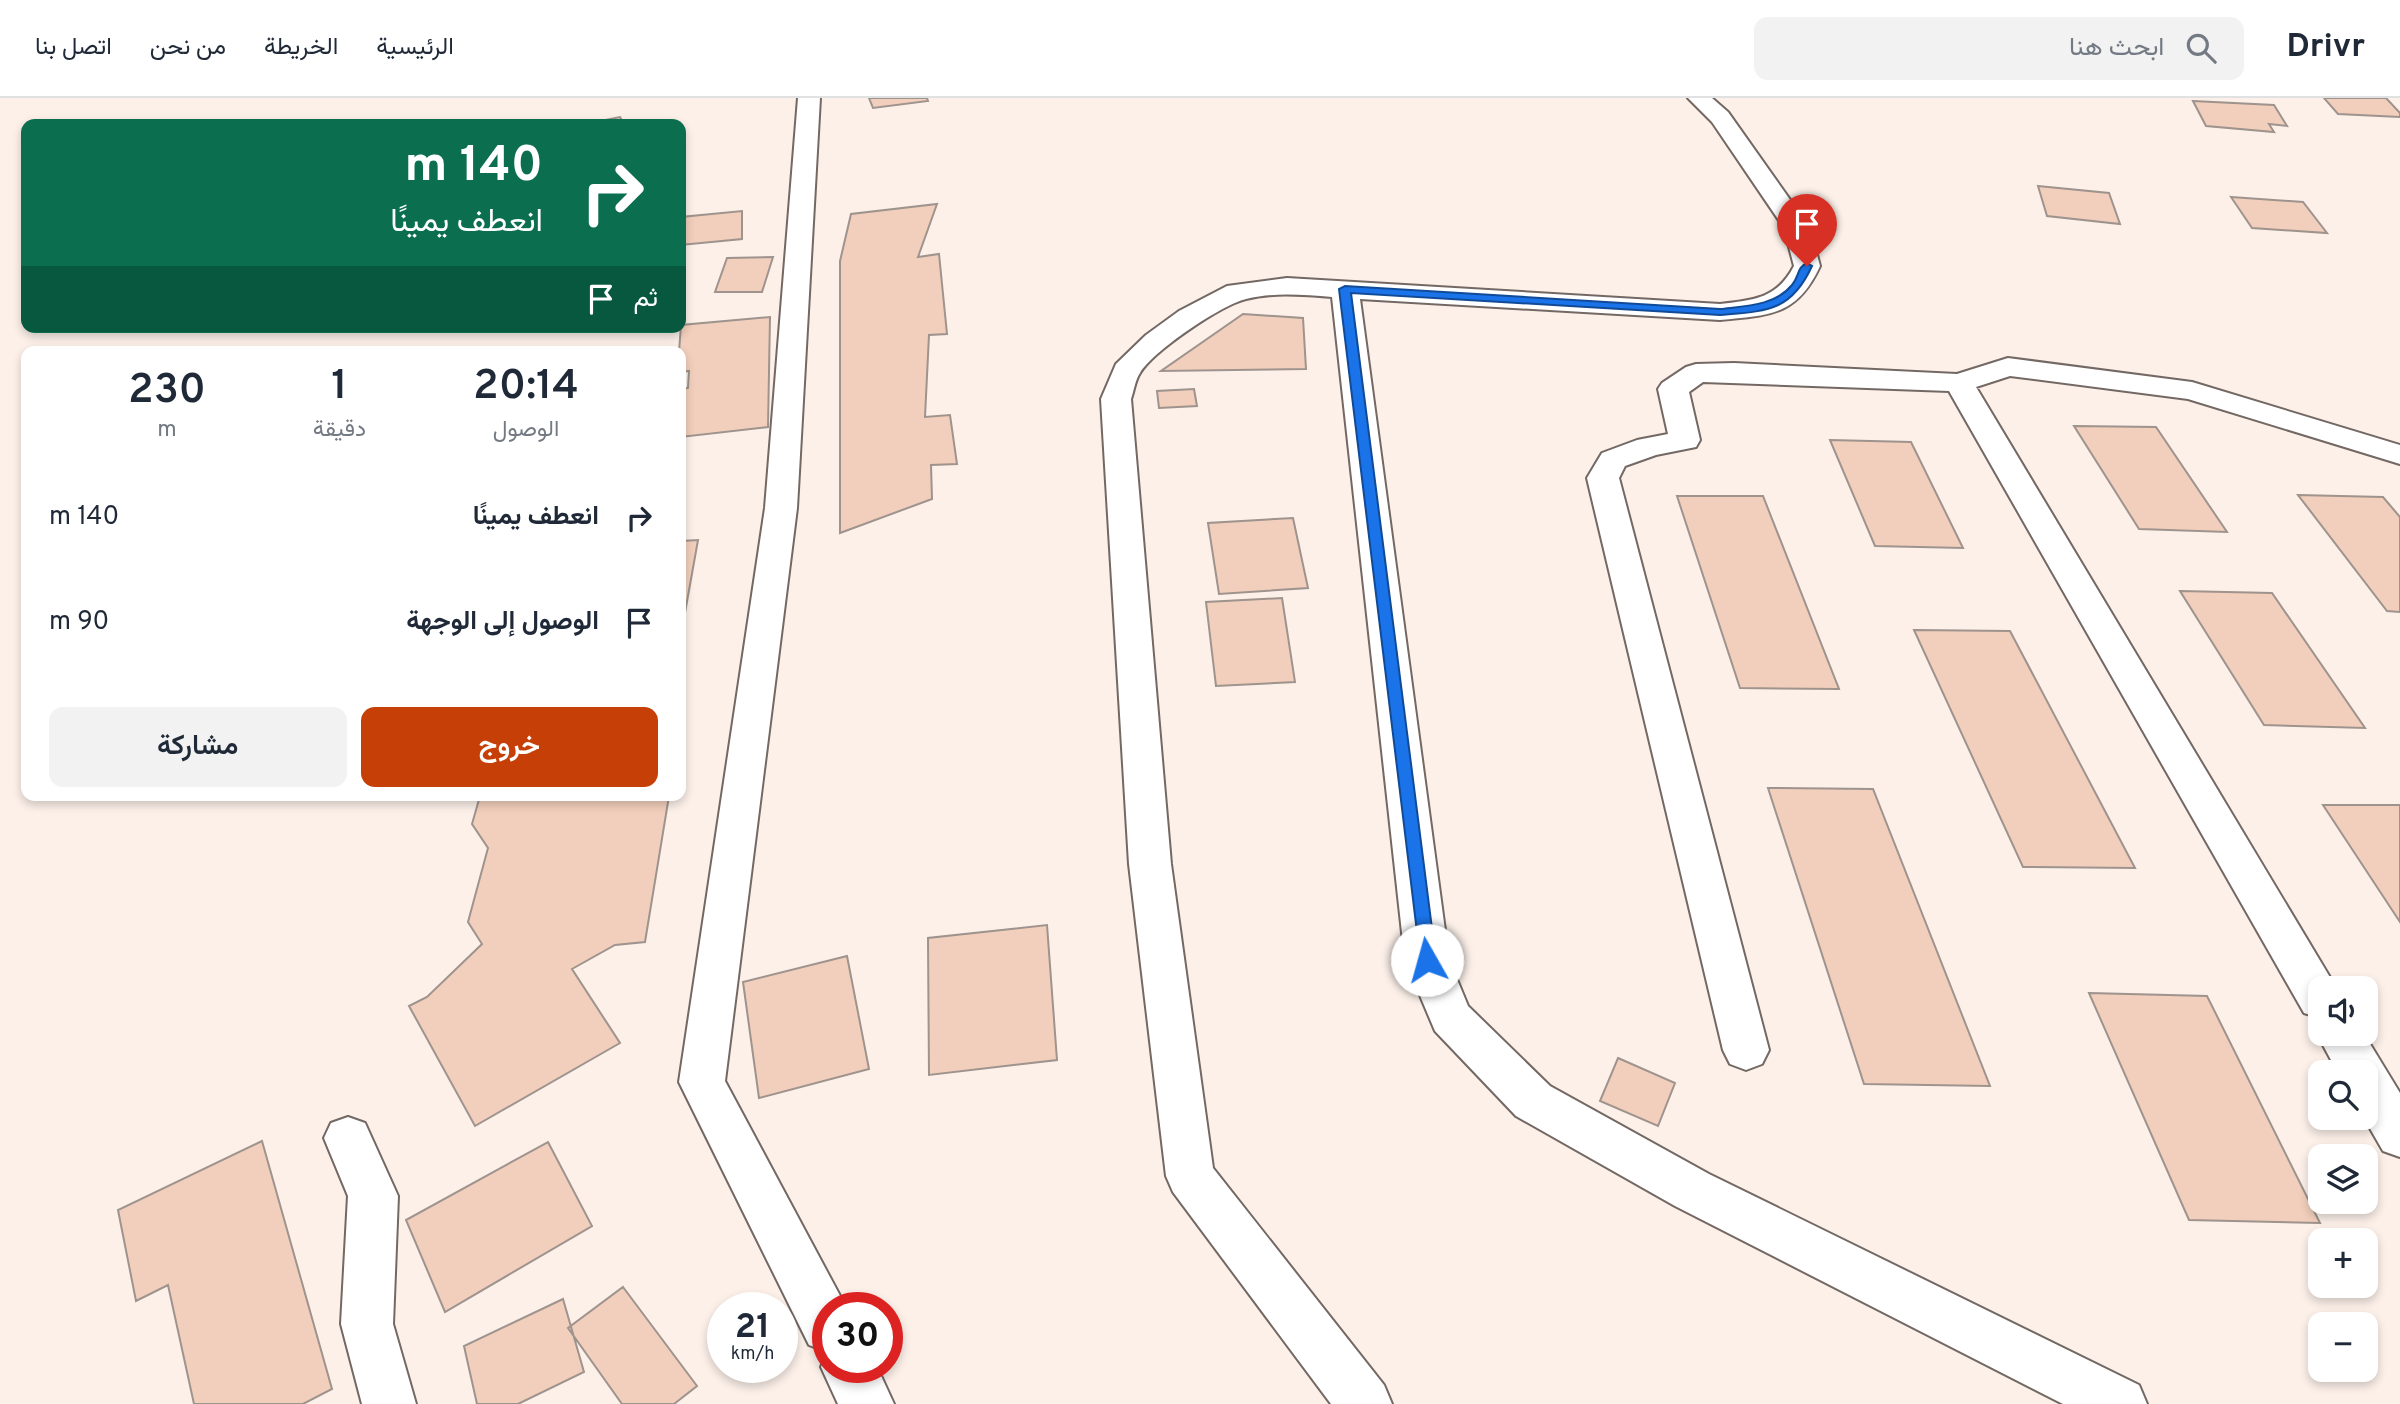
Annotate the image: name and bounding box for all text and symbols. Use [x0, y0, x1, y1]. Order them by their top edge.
search box [1754, 17, 2244, 80]
text: Drivr [2286, 27, 2365, 69]
icon: search [2182, 29, 2220, 67]
text: ابحث هنا [2069, 32, 2164, 65]
text: اتصل بنا [35, 33, 112, 63]
text: من نحن [150, 33, 226, 63]
text: الخريطة [264, 33, 338, 63]
text: الرئيسية [376, 33, 454, 63]
text: 140 m [404, 137, 543, 199]
icon: right [567, 147, 658, 238]
pin [1777, 194, 1837, 266]
text: انعطف يمينًا [390, 203, 543, 243]
icon: arrive [1788, 205, 1826, 243]
icon: arrive [582, 280, 620, 318]
text: ثم [634, 283, 658, 316]
text: 1 [331, 361, 348, 414]
text: 20:14 [473, 361, 579, 414]
text: 230 [128, 365, 206, 418]
text: m [157, 416, 177, 445]
text: دقيقة [313, 416, 366, 445]
text: الوصول [493, 416, 559, 445]
icon: right [620, 499, 658, 537]
text: 140 m [49, 501, 119, 534]
text: انعطف يمينًا [473, 501, 599, 534]
icon: arrive [620, 604, 658, 642]
text: 90 m [49, 606, 109, 639]
text: الوصول إلى الوجهة [406, 606, 599, 639]
button: مشاركة [49, 707, 347, 787]
button: خروج [361, 707, 658, 787]
position arrow [1390, 923, 1464, 997]
map controls [2308, 976, 2378, 1382]
button: sound [2308, 976, 2378, 1046]
button: search [2308, 1060, 2378, 1130]
button: layers [2308, 1144, 2378, 1214]
button: + [2308, 1228, 2378, 1298]
speed limit sign: 30 [812, 1292, 903, 1383]
text: 21 [735, 1306, 770, 1350]
button: − [2308, 1312, 2378, 1382]
text: km/h [731, 1343, 774, 1366]

